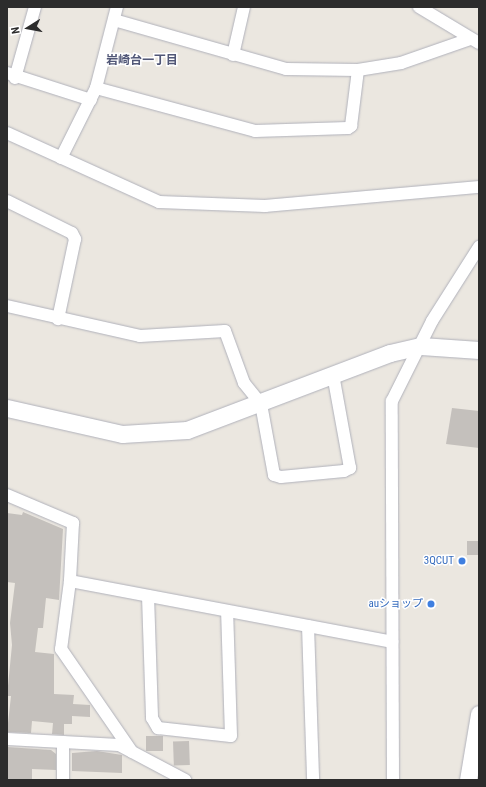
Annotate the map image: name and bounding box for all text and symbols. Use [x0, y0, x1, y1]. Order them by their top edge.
north arrow [8, 8, 48, 48]
text: N [9, 26, 23, 35]
district label: 岩崎台一丁目 [106, 54, 178, 68]
place label: 3QCUT [424, 554, 454, 568]
marker: 3QCUT [457, 556, 467, 566]
place label: auショップ [368, 597, 423, 611]
marker: auショップ [426, 599, 436, 609]

